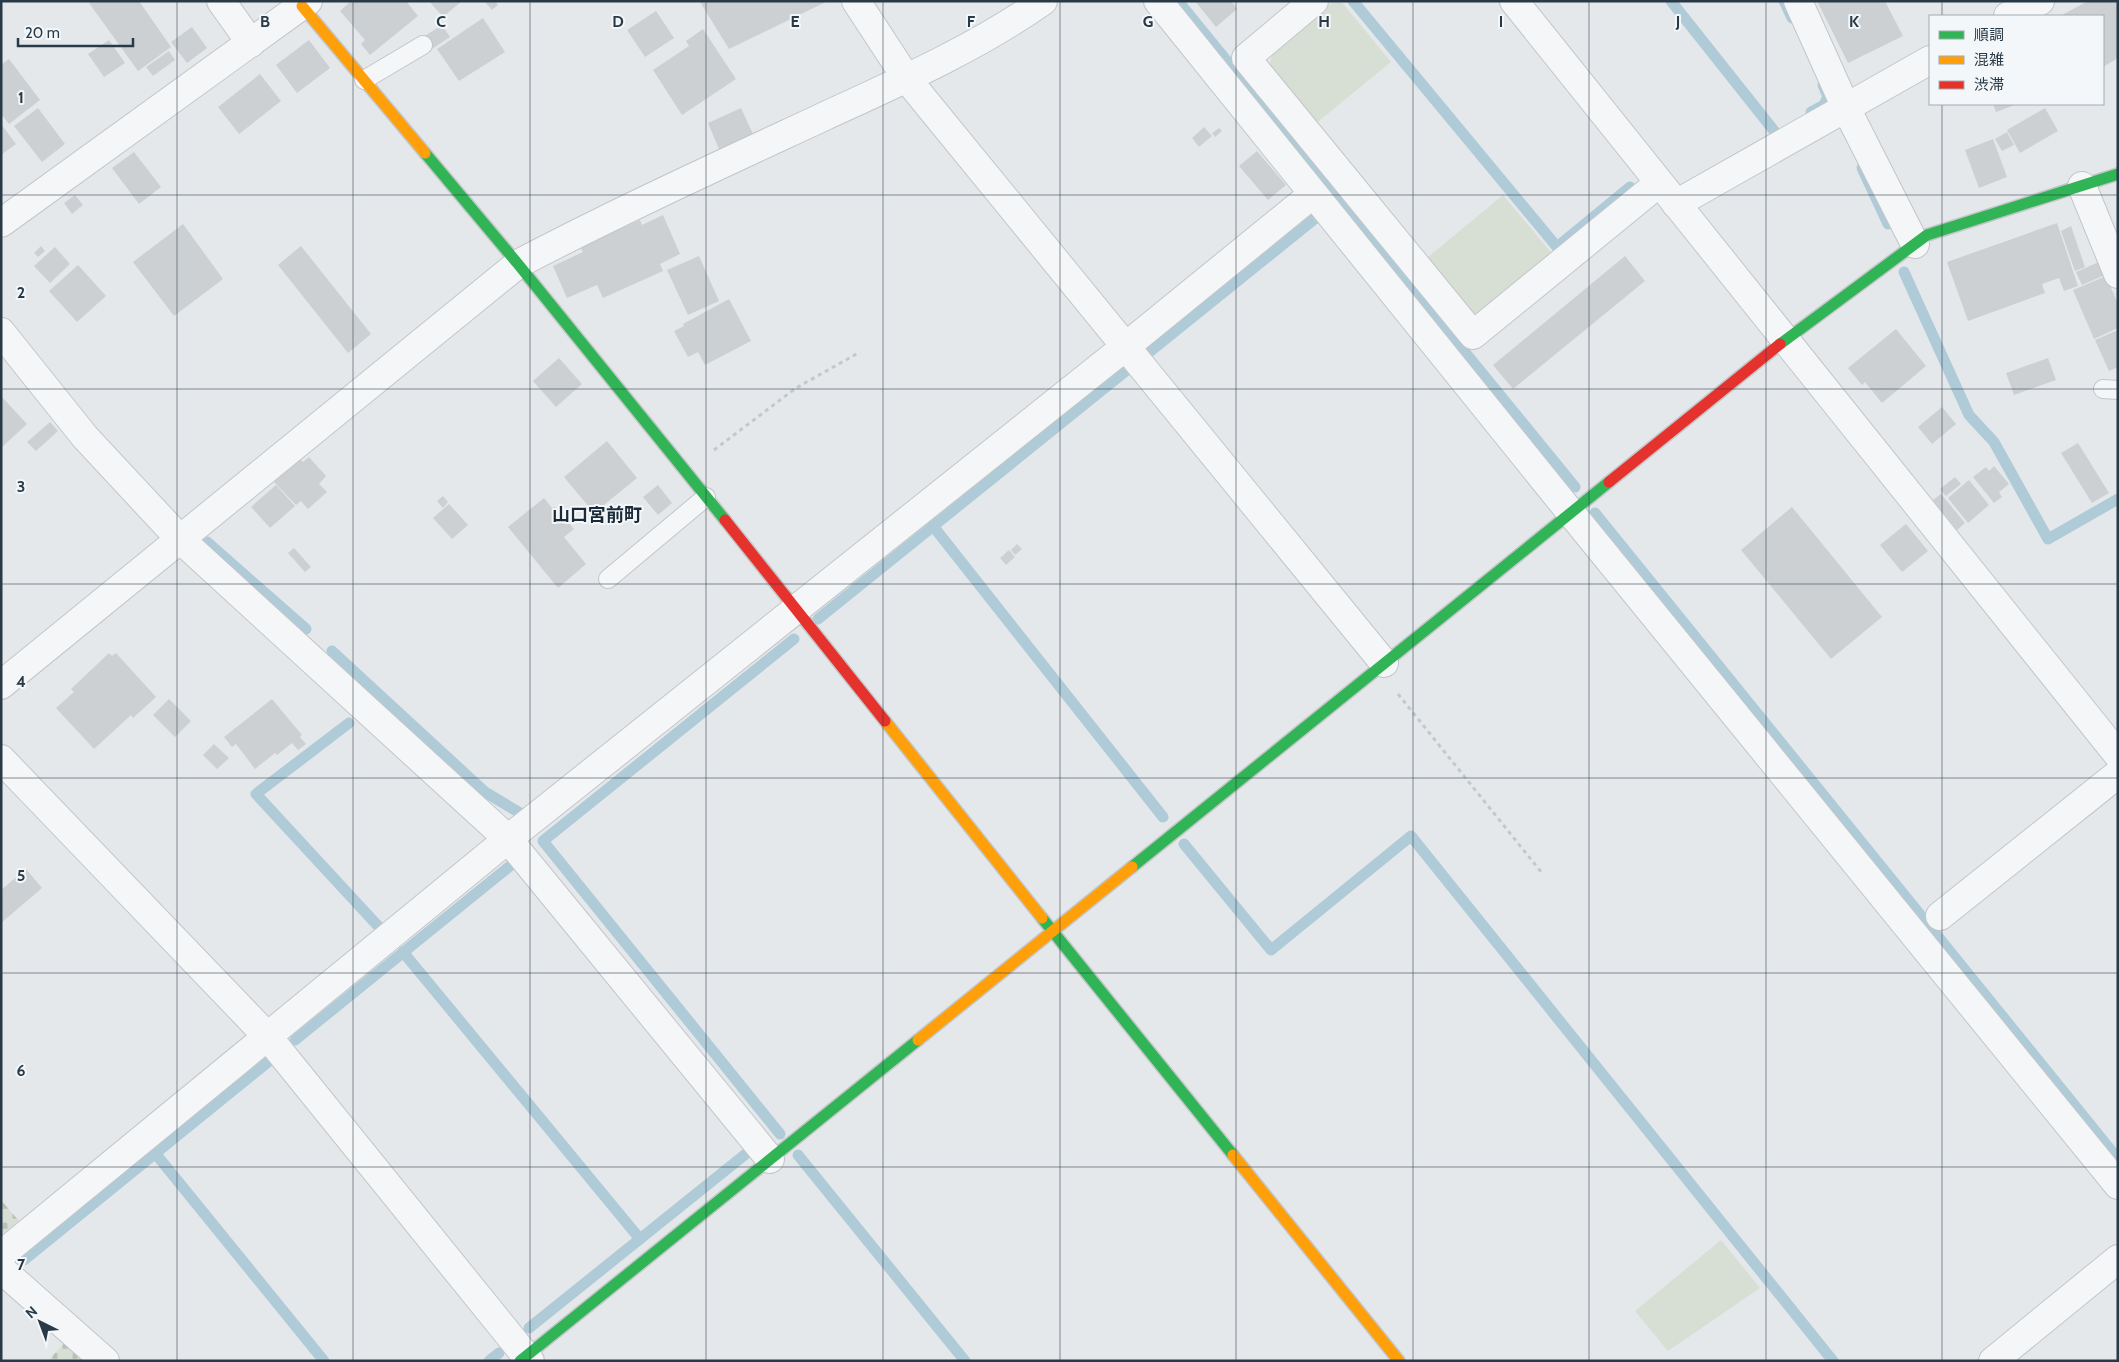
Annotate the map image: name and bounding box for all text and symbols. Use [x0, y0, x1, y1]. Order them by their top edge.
text: B [260, 12, 270, 31]
text: C [436, 12, 446, 31]
text: D [612, 12, 624, 31]
text: E [790, 12, 800, 31]
text: F [967, 12, 976, 31]
text: G [1143, 12, 1153, 31]
text: H [1318, 12, 1330, 31]
text: I [1499, 12, 1503, 31]
text: J [1675, 12, 1680, 31]
text: K [1849, 12, 1859, 31]
scale bar [18, 15, 132, 47]
legend [1929, 15, 2104, 105]
text: 20 m [25, 24, 60, 42]
text: 順調 [1974, 26, 2004, 44]
text: 混雑 [1974, 51, 2004, 69]
text: 渋滞 [1974, 76, 2004, 94]
text: 1 [18, 88, 24, 107]
text: 2 [17, 283, 25, 302]
text: 3 [17, 477, 25, 496]
district label: 山口宮前町 [552, 504, 642, 526]
text: 4 [16, 672, 26, 691]
text: 5 [17, 866, 25, 885]
text: 6 [17, 1061, 26, 1080]
text: 7 [17, 1255, 26, 1274]
north arrow [15, 1297, 65, 1347]
text: N [22, 1302, 41, 1322]

